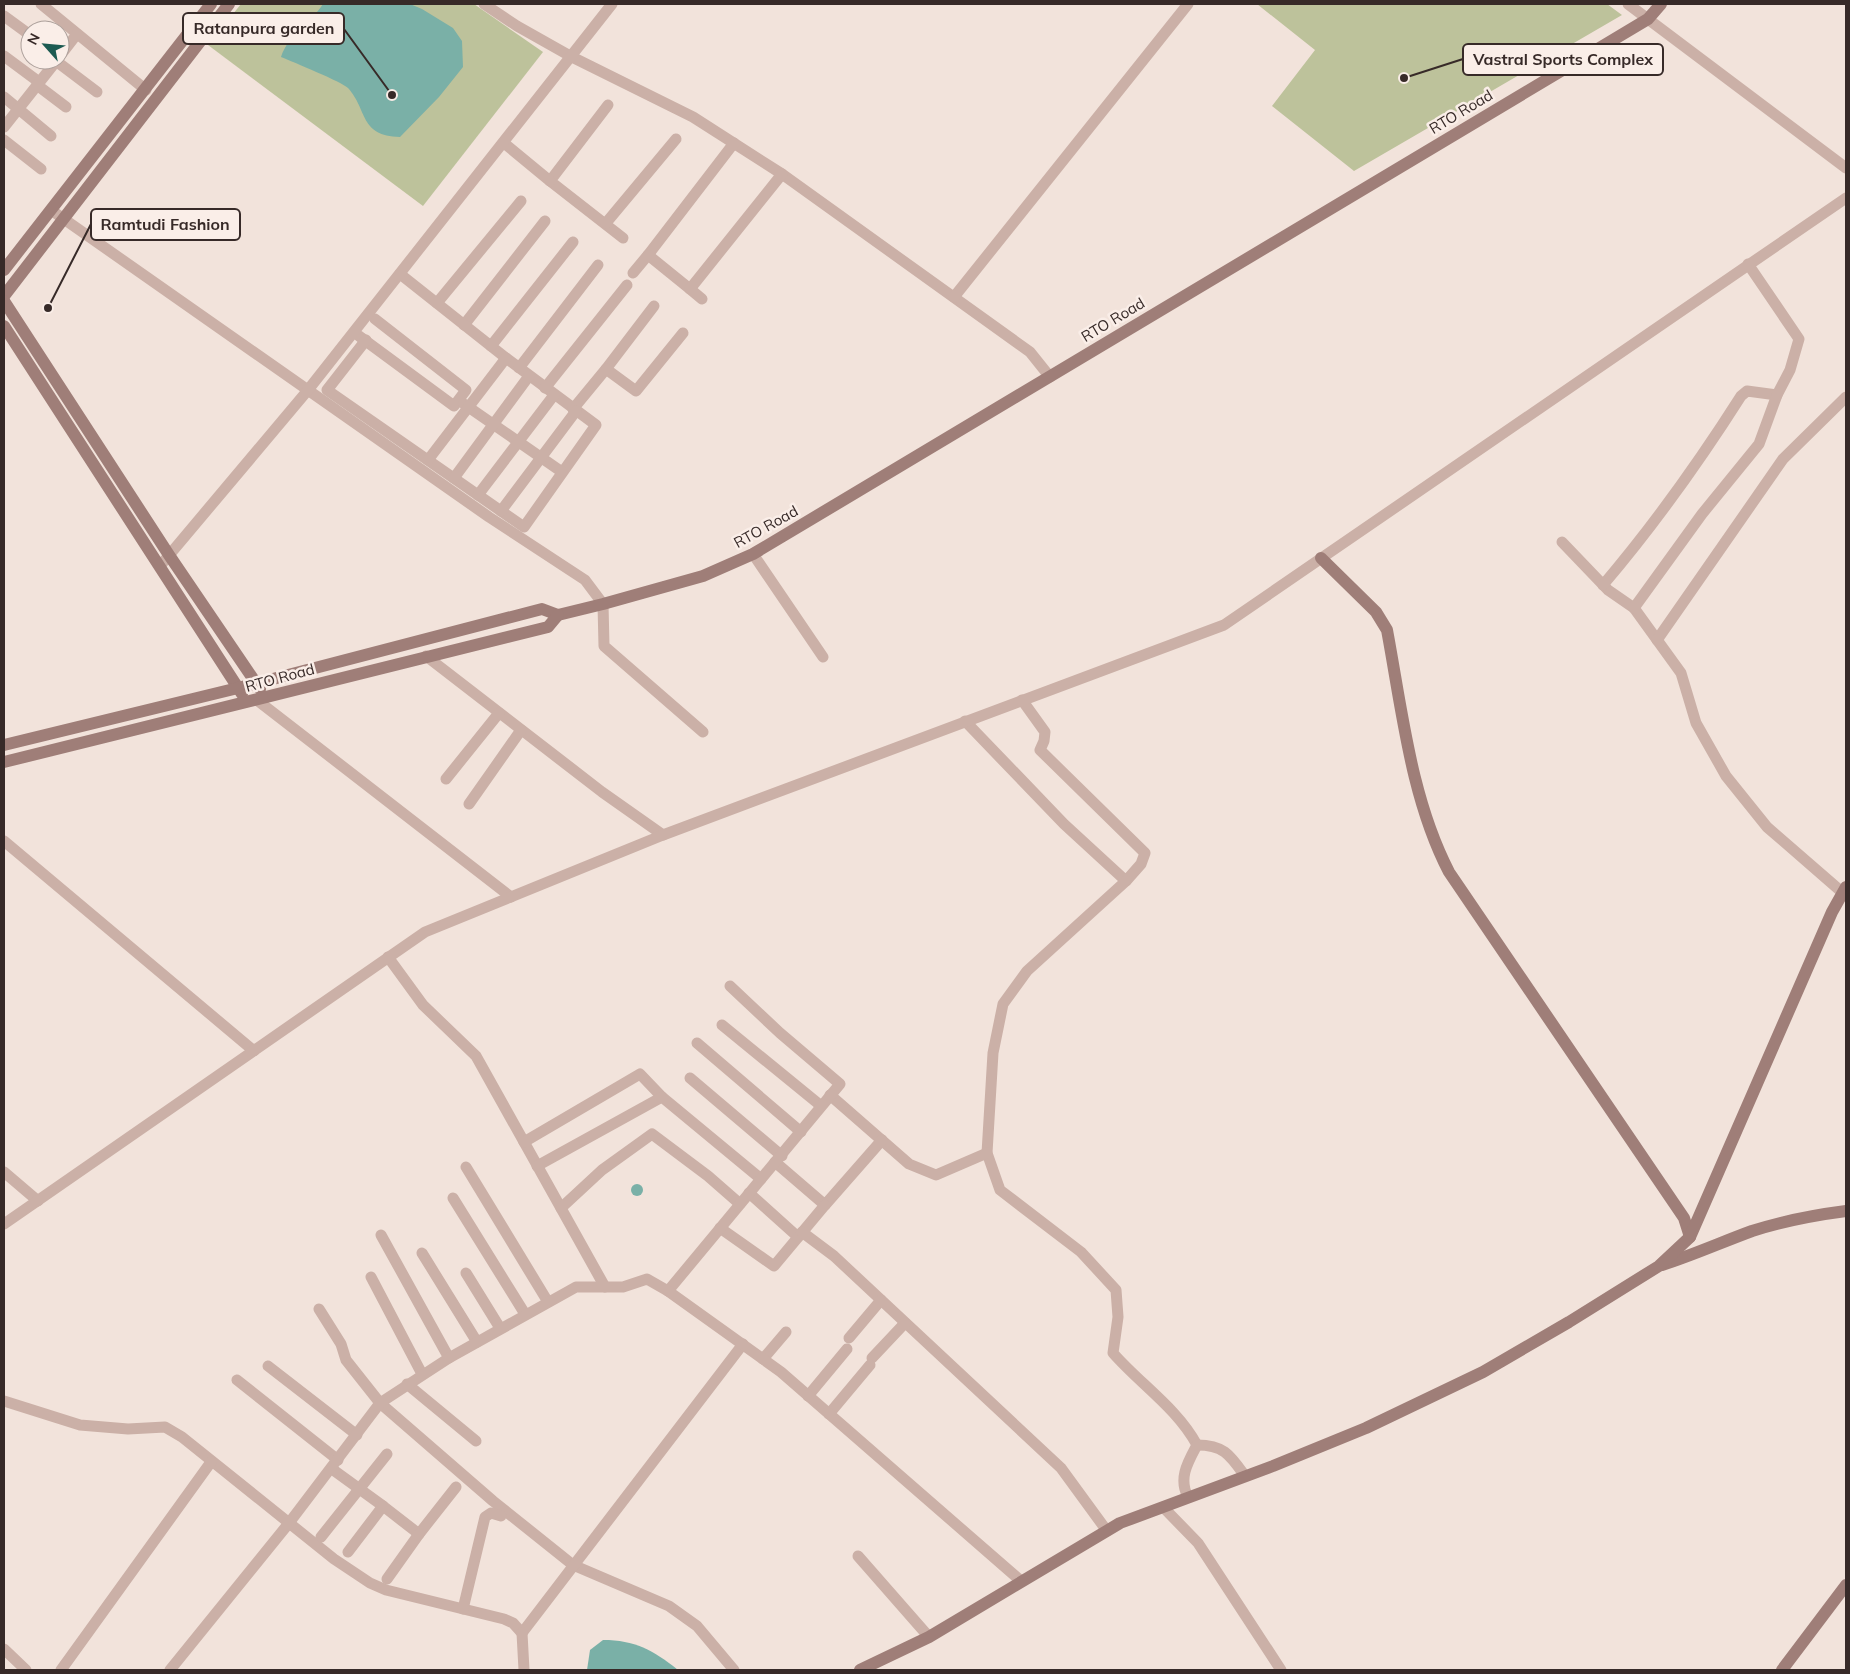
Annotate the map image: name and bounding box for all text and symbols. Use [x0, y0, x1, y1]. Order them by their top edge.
callout: Ratanpura garden [183, 13, 344, 44]
text: Ratanpura garden [193, 18, 335, 38]
north arrow [20, 20, 70, 70]
text: N [23, 30, 44, 48]
callout: Vastral Sports Complex [1463, 44, 1663, 75]
text: Vastral Sports Complex [1472, 49, 1653, 69]
street label: RTO Road [1426, 85, 1496, 138]
callout: Ramtudi Fashion [91, 209, 240, 240]
text: Ramtudi Fashion [100, 214, 230, 234]
street label: RTO Road [1078, 293, 1148, 346]
street label: RTO Road [730, 501, 801, 552]
street label: RTO Road [243, 659, 316, 696]

